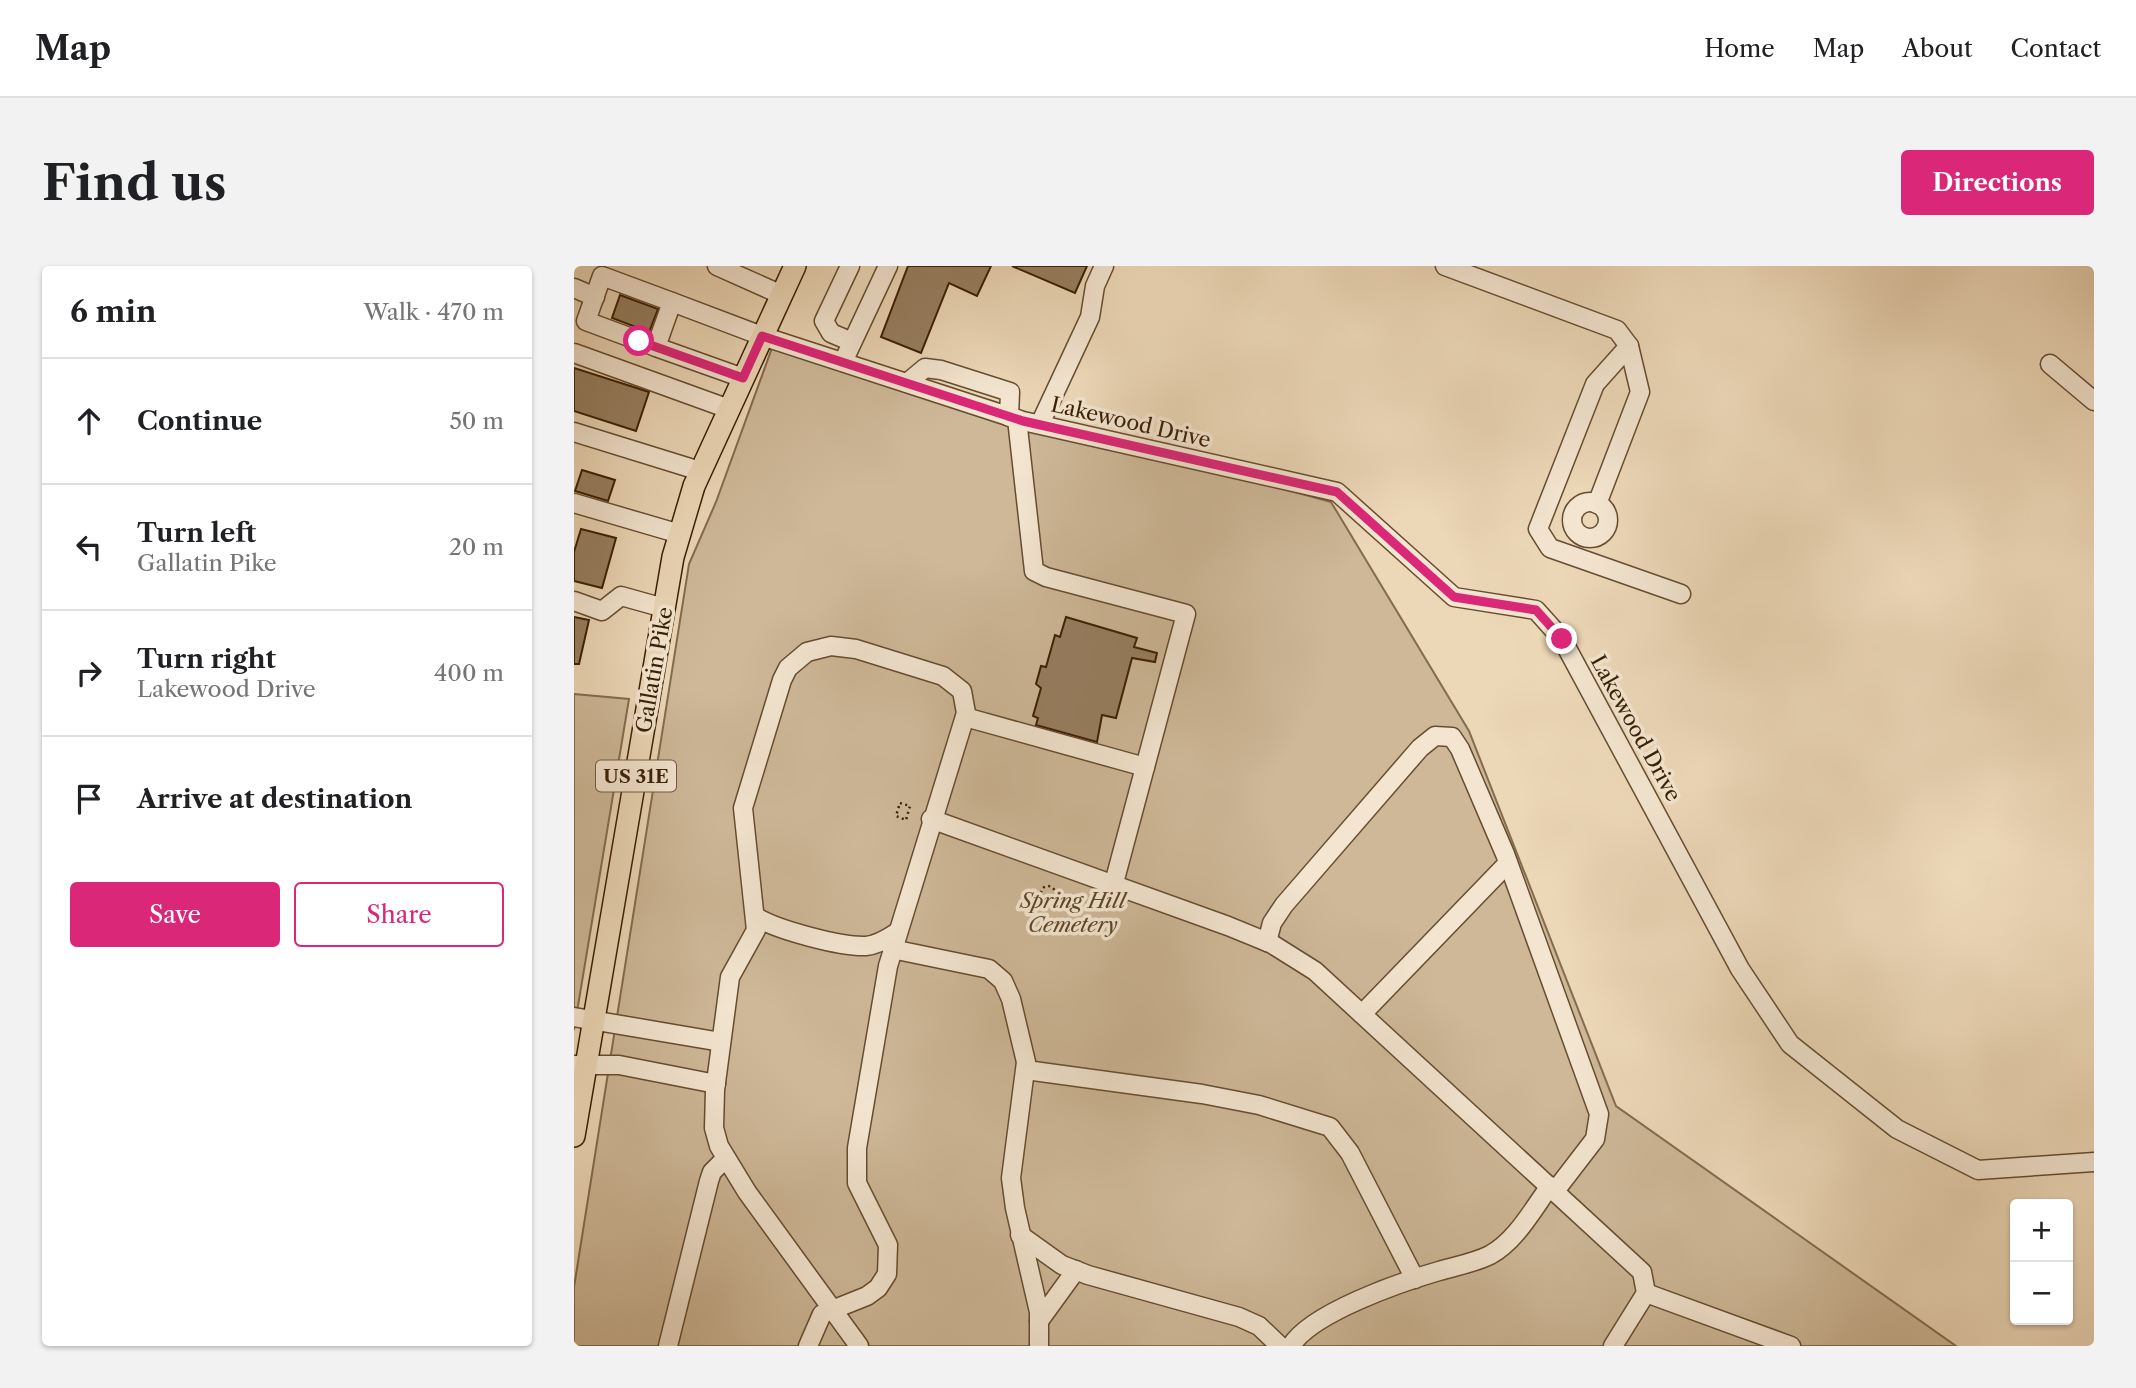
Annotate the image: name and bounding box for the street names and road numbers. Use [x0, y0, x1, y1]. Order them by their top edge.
street label: Lakewood Drive [1049, 391, 1213, 453]
street label: Gallatin Pike [631, 605, 677, 735]
street label: Lakewood Drive [1586, 651, 1686, 805]
road number: US 31E [596, 761, 676, 792]

